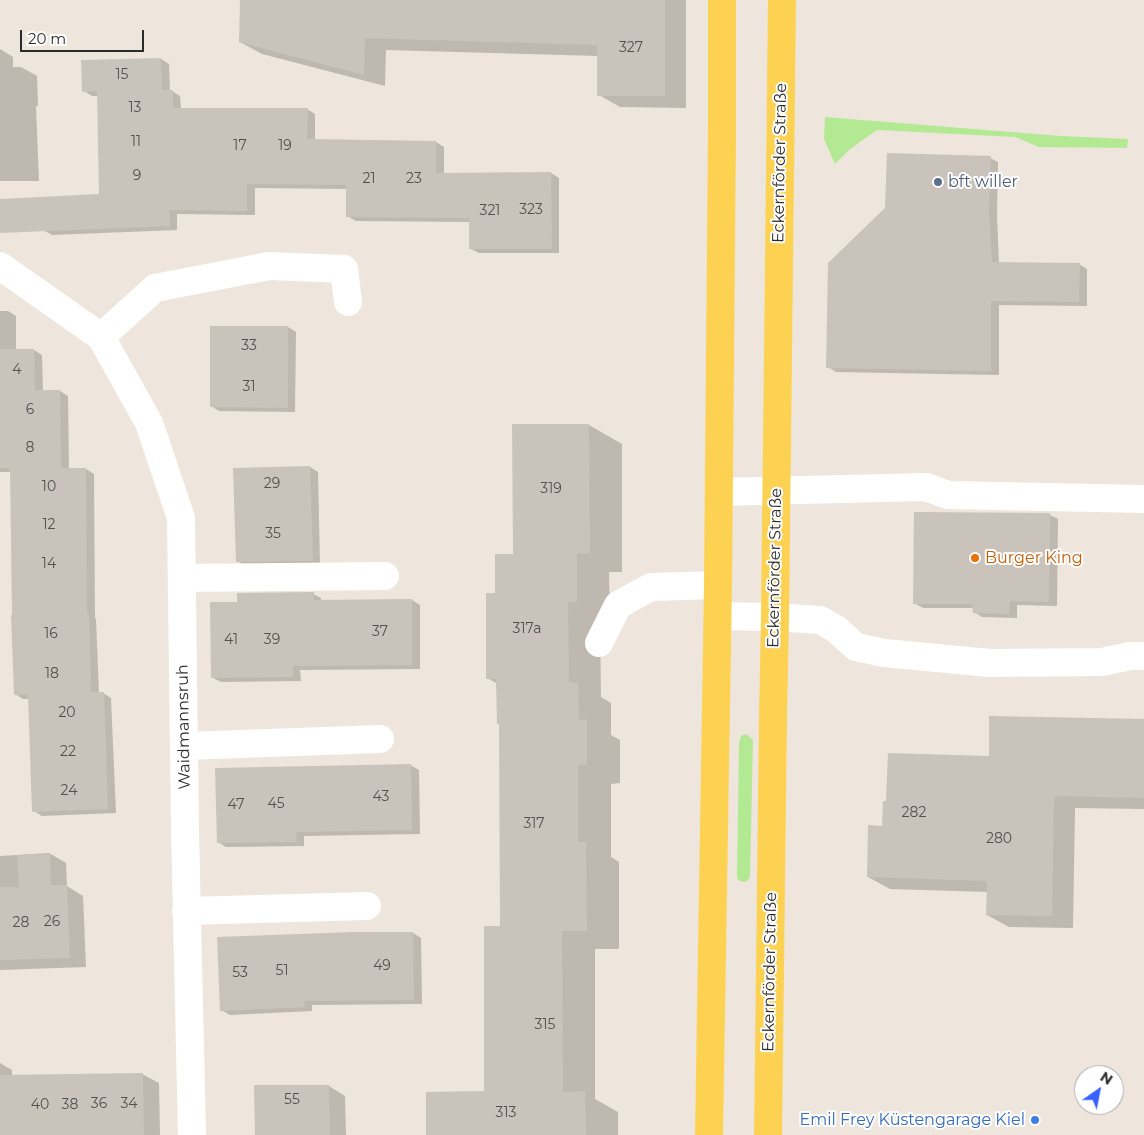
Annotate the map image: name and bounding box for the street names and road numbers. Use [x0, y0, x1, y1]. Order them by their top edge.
street label: Eckernförder Straße [769, 83, 791, 243]
street label: Eckernförder Straße [764, 488, 786, 648]
street label: Waidmannsruh [173, 664, 195, 790]
street label: Eckernförder Straße [759, 892, 781, 1052]

